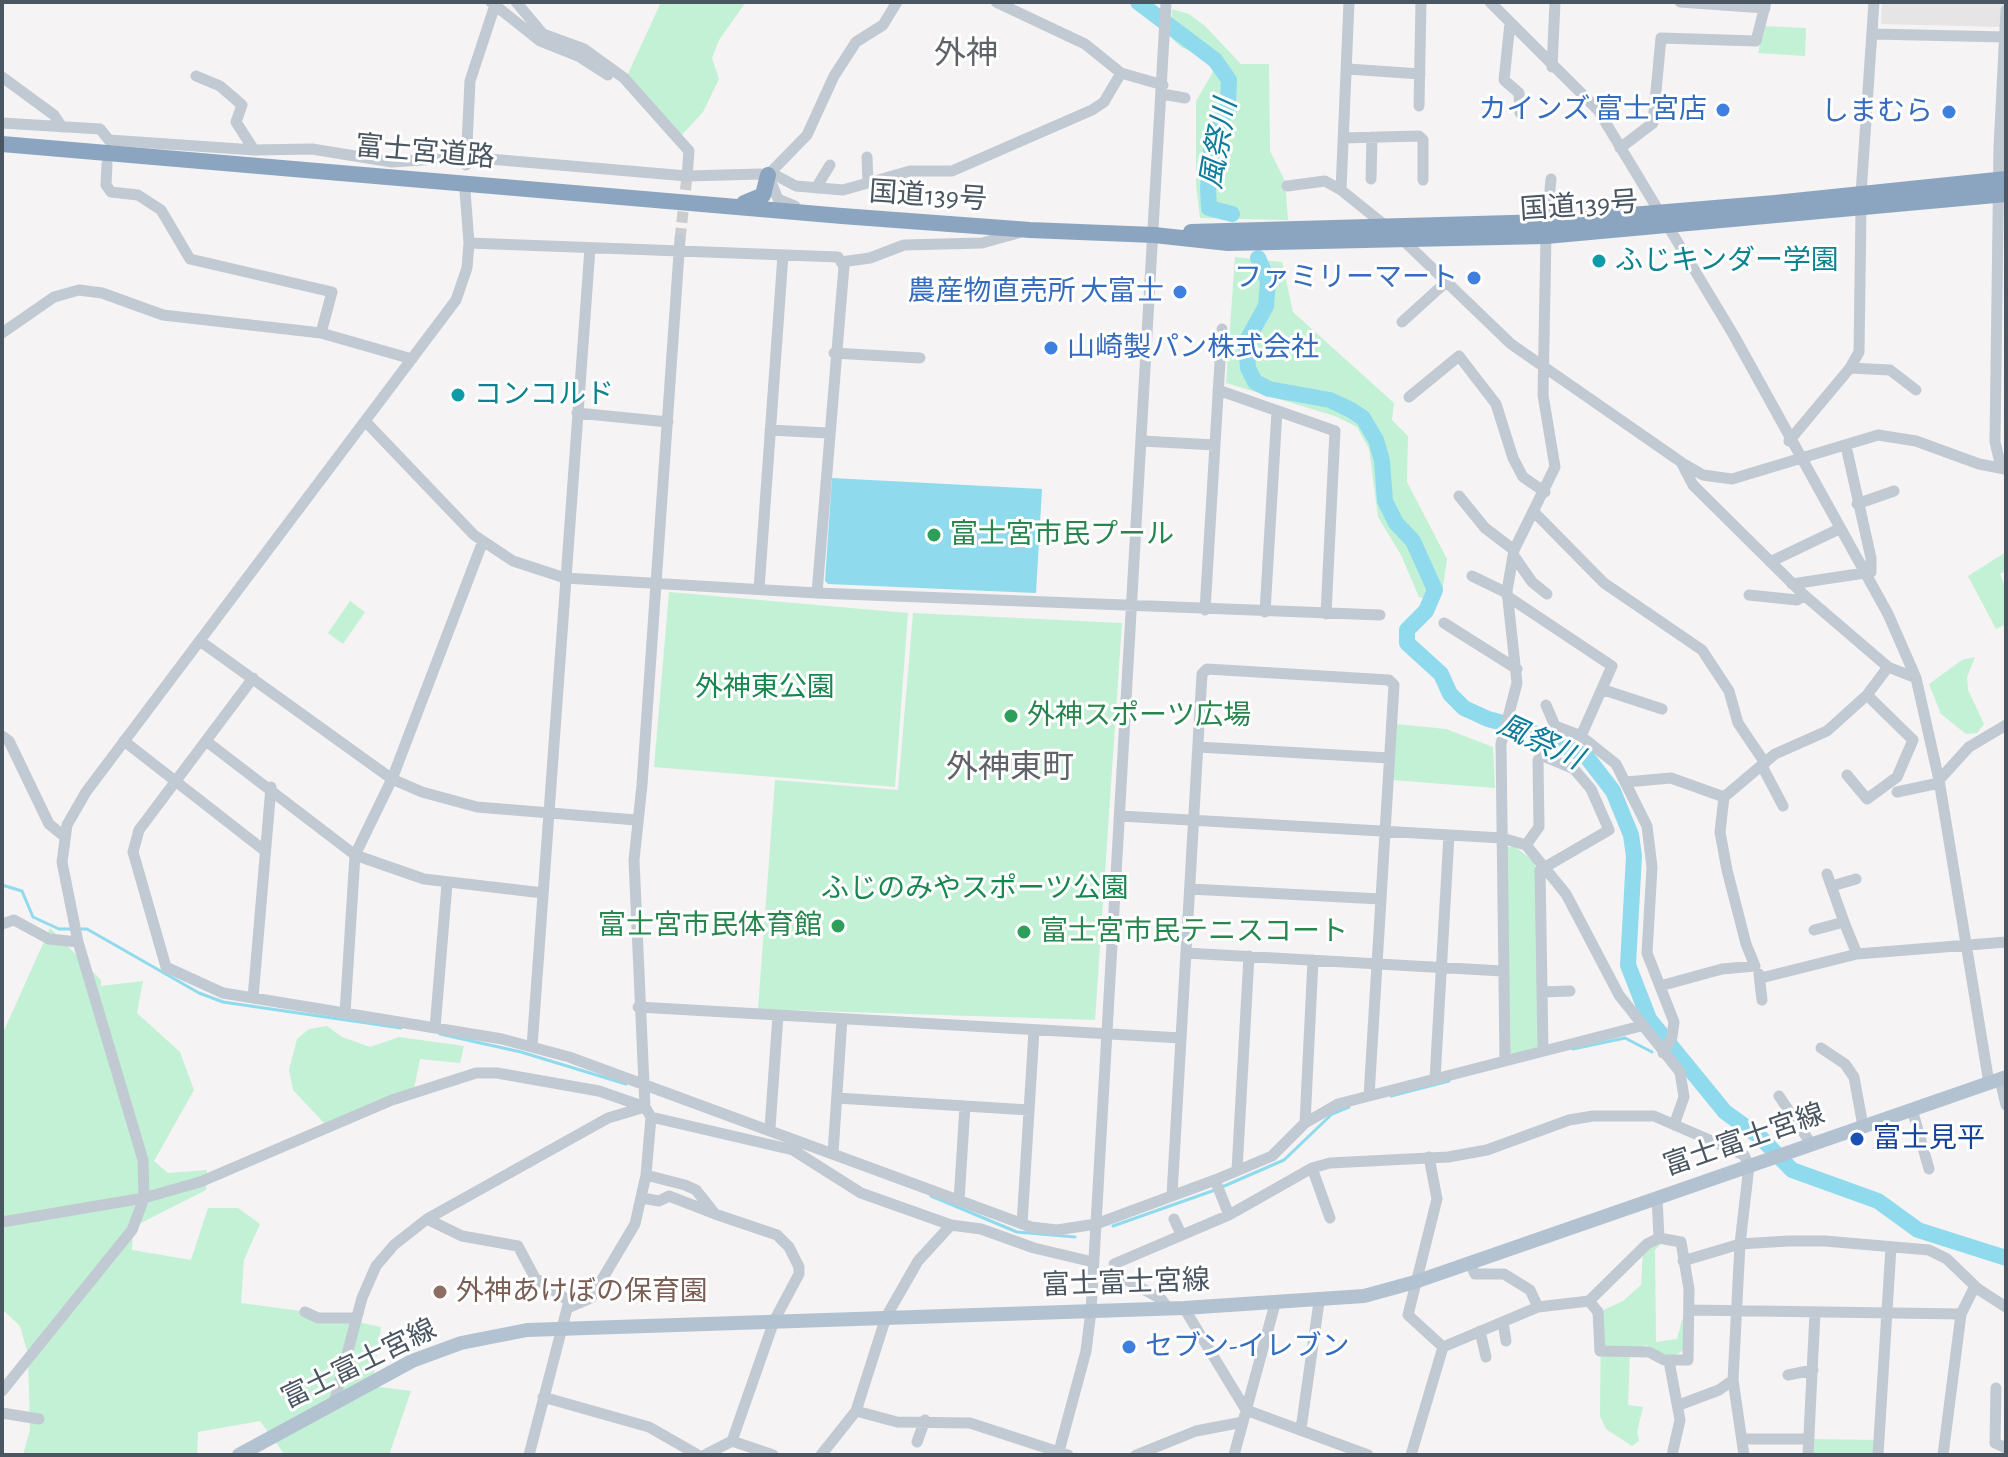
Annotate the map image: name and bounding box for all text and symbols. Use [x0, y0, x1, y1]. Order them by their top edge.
district label: 外神 [934, 34, 998, 72]
place label: カインズ 富士宮店 [1478, 93, 1707, 127]
place label: しまむら [1821, 95, 1933, 129]
water label: 風祭川 [1193, 97, 1245, 191]
marker: カインズ 富士宮店 [1714, 101, 1732, 119]
marker: しまむら [1940, 103, 1958, 121]
street label: 富士宮道路 [354, 129, 496, 175]
street label: 国道139号 [868, 175, 988, 217]
street label: 国道139号 [1519, 185, 1639, 227]
place label: ふじキンダー学園 [1615, 244, 1839, 278]
marker: ふじキンダー学園 [1590, 252, 1608, 270]
place label: ファミリーマート [1234, 261, 1458, 295]
marker: ファミリーマート [1465, 269, 1483, 287]
place label: 農産物直売所 大富士 [907, 275, 1164, 309]
marker: 農産物直売所 大富士 [1171, 283, 1189, 301]
place label: 山崎製パン株式会社 [1067, 331, 1319, 365]
marker: 山崎製パン株式会社 [1042, 339, 1060, 357]
place label: コンコルド [474, 378, 614, 412]
marker: コンコルド [449, 386, 467, 404]
place label: 富士宮市民プール [950, 518, 1174, 552]
marker: 富士宮市民プール [925, 526, 943, 544]
park label: 外神東公園 [695, 671, 835, 705]
place label: 外神スポーツ広場 [1027, 699, 1251, 733]
marker: 外神スポーツ広場 [1002, 707, 1020, 725]
water label: 風祭川 [1492, 707, 1588, 777]
district label: 外神東町 [946, 748, 1074, 786]
park label: ふじのみやスポーツ公園 [821, 872, 1129, 906]
place label: 富士宮市民体育館 [598, 909, 822, 943]
place label: 富士宮市民テニスコート [1040, 915, 1348, 949]
marker: 富士宮市民体育館 [829, 917, 847, 935]
marker: 富士宮市民テニスコート [1015, 923, 1033, 941]
street label: 富士富士宮線 [1659, 1097, 1829, 1183]
place label: 富士見平 [1873, 1122, 1985, 1156]
marker: 富士見平 [1848, 1130, 1866, 1148]
street label: 富士富士宮線 [1041, 1263, 1211, 1303]
place label: 外神あけぼの保育園 [456, 1275, 708, 1309]
marker: 外神あけぼの保育園 [431, 1283, 449, 1301]
street label: 富士富士宮線 [276, 1312, 442, 1416]
place label: セブン-イレブン [1145, 1330, 1350, 1364]
marker: セブン-イレブン [1120, 1338, 1138, 1356]

